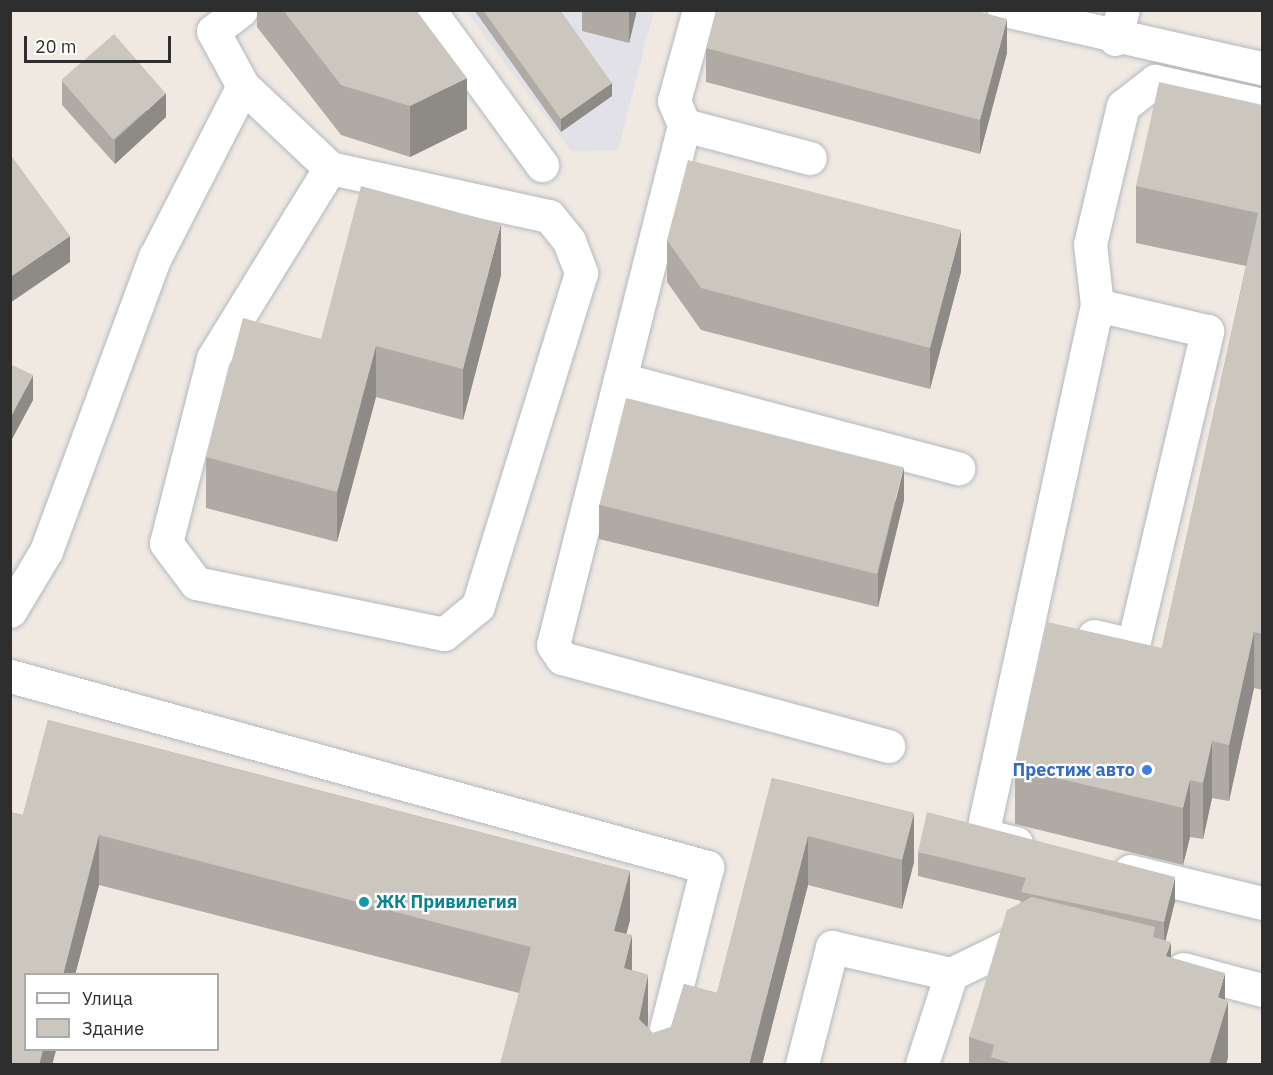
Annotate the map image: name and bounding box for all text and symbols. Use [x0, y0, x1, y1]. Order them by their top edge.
scale bar [27, 24, 174, 62]
text: 20 m [35, 35, 77, 58]
place label: Престиж авто [1013, 759, 1135, 781]
marker: Престиж авто [1140, 763, 1154, 777]
place label: ЖК Привилегия [376, 891, 517, 913]
marker: ЖК Привилегия [357, 895, 371, 909]
legend [24, 973, 219, 1051]
text: Улица [82, 987, 133, 1010]
text: Здание [82, 1017, 144, 1040]

